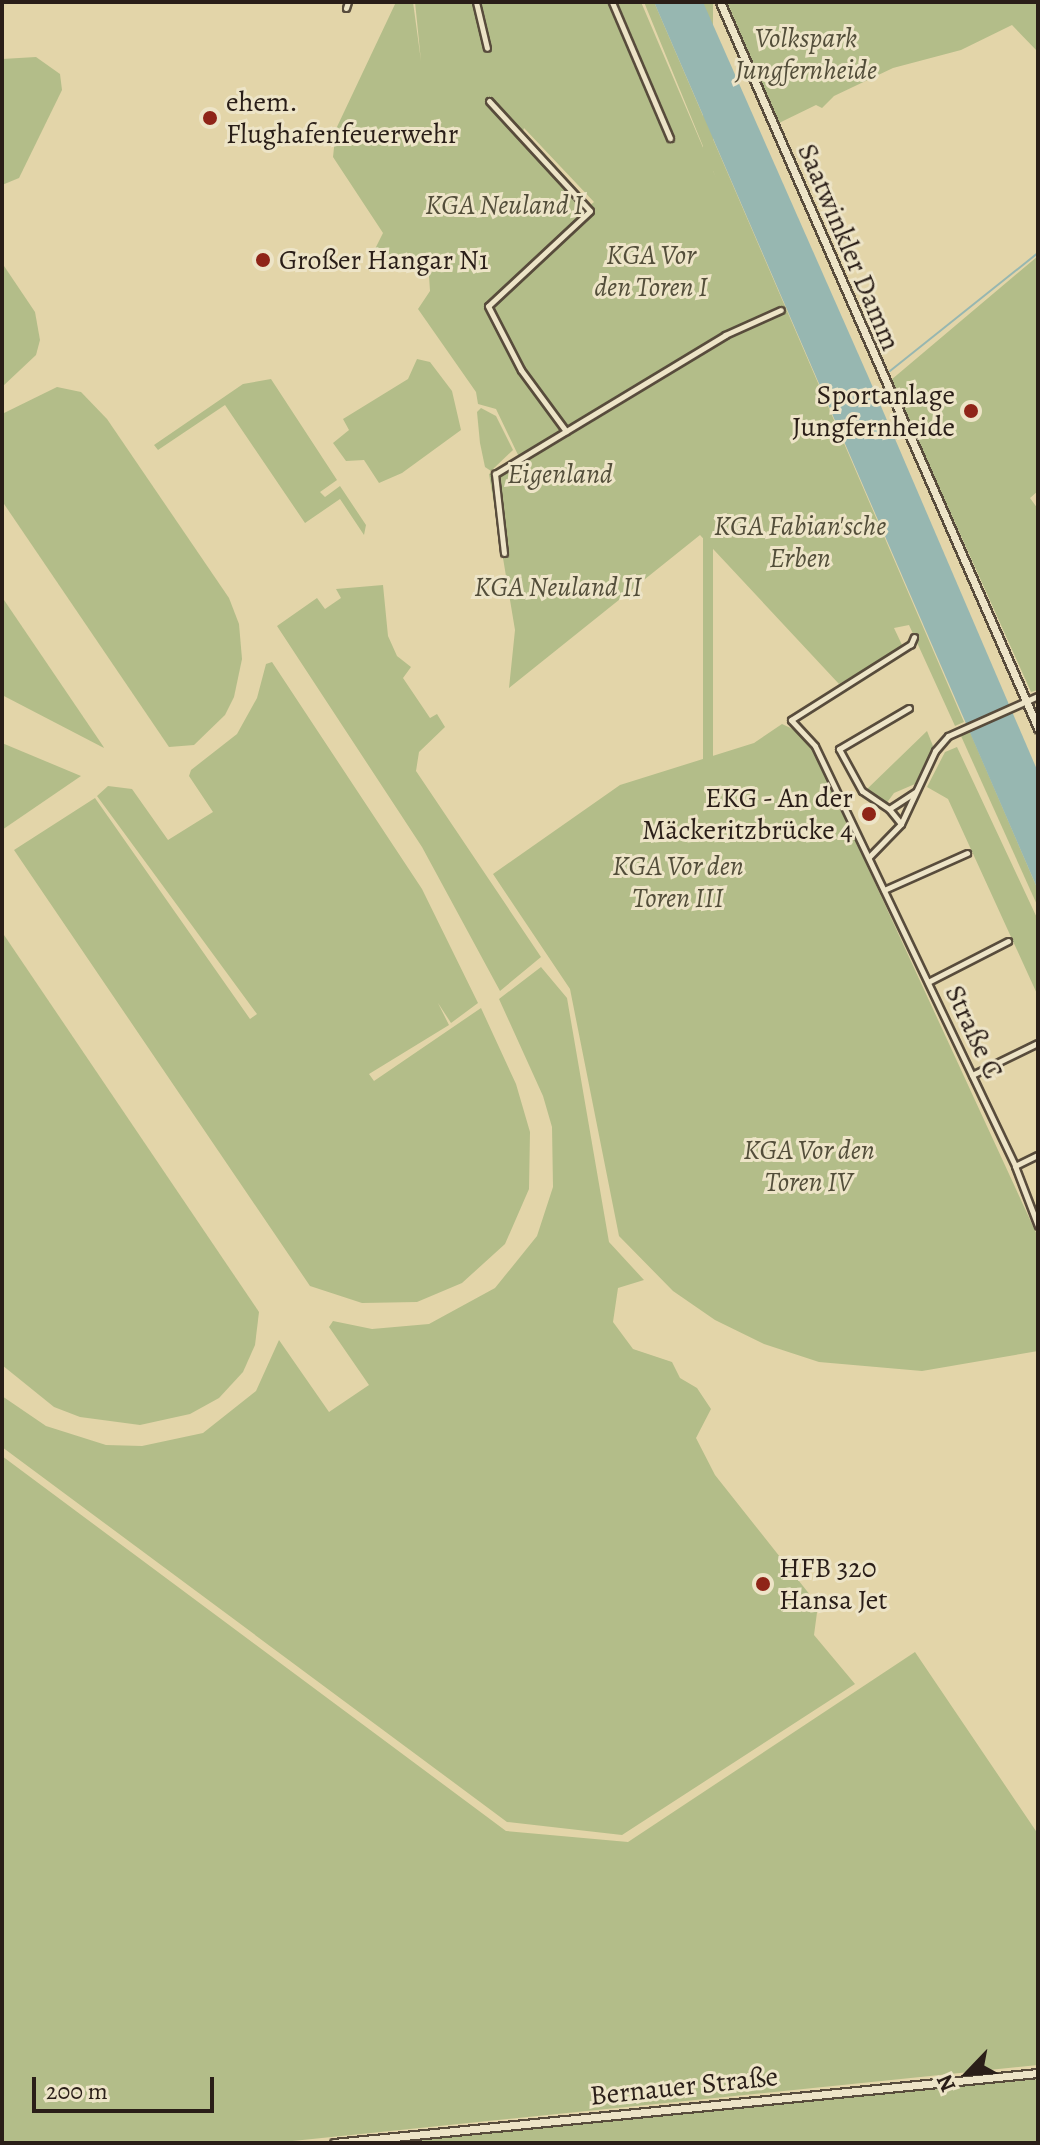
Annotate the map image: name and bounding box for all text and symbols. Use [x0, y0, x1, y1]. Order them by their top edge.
park label: Volkspark Jungfernheide [735, 21, 877, 87]
place label: ehem. Flughafenfeuerwehr [226, 85, 459, 151]
marker: ehem. Flughafenfeuerwehr [201, 109, 219, 127]
street label: Saatwinkler Damm [790, 138, 908, 356]
park label: KGA Neuland I [425, 188, 583, 222]
park label: KGA Vor den Toren I [594, 238, 708, 304]
place label: Großer Hangar N1 [279, 243, 488, 277]
marker: Großer Hangar N1 [254, 251, 272, 269]
place label: Sportanlage Jungfernheide [792, 378, 955, 444]
marker: Sportanlage Jungfernheide [962, 402, 980, 420]
park label: Eigenland [507, 457, 613, 491]
park label: KGA Fabian'sche Erben [714, 509, 886, 575]
park label: KGA Neuland II [474, 570, 642, 604]
place label: EKG - An der Mäckeritzbrücke 4 [642, 781, 853, 847]
marker: EKG - An der Mäckeritzbrücke 4 [860, 805, 878, 823]
park label: KGA Vor den Toren III [612, 849, 744, 915]
street label: Straße C [938, 980, 1010, 1084]
park label: KGA Vor den Toren IV [743, 1133, 875, 1199]
place label: HFB 320 Hansa Jet [779, 1551, 888, 1617]
marker: HFB 320 Hansa Jet [754, 1575, 772, 1593]
north arrow [928, 2033, 1008, 2113]
street label: Bernauer Straße [588, 2059, 780, 2113]
scale bar [36, 2061, 218, 2111]
text: N [929, 2070, 963, 2097]
text: 200 m [46, 2075, 108, 2107]

